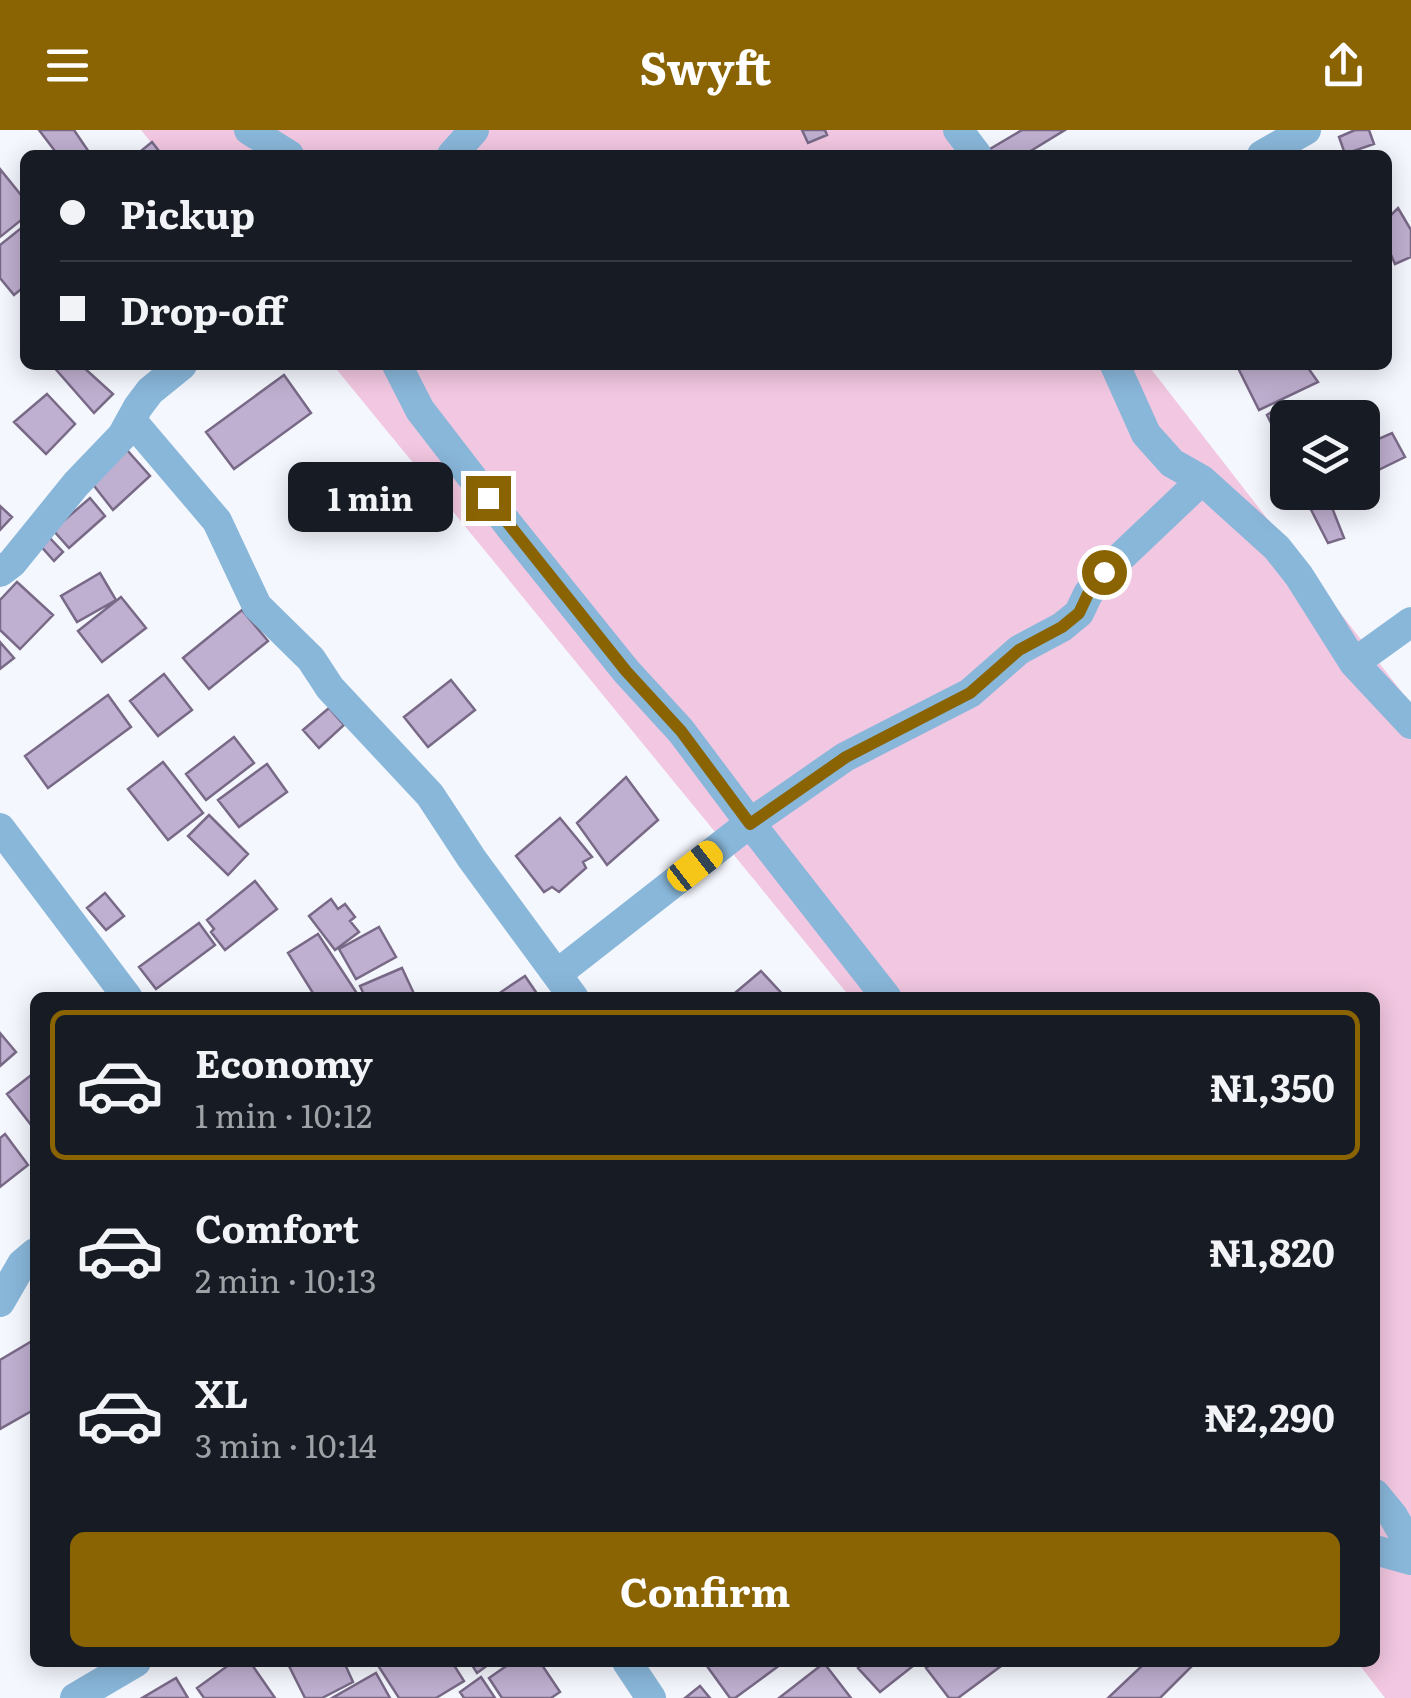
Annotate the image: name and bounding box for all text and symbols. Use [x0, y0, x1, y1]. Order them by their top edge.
text: Swyft [639, 32, 772, 99]
icon: menu [40, 38, 95, 93]
icon: share [1316, 38, 1371, 93]
text: Pickup [120, 184, 255, 241]
text: Drop-off [120, 280, 285, 337]
map controls [1270, 400, 1380, 510]
button: layers [1270, 400, 1380, 510]
callout: 1 min [288, 463, 453, 533]
text: 1 min [328, 473, 413, 521]
route end [466, 476, 511, 521]
route start [1082, 550, 1127, 595]
car [662, 836, 728, 896]
text: Economy [195, 1033, 373, 1090]
icon: car [75, 1040, 165, 1130]
text: ₦1,350 [1210, 1057, 1335, 1114]
text: 1 min · 10:12 [195, 1090, 372, 1138]
text: Comfort [195, 1198, 359, 1255]
icon: car [75, 1205, 165, 1295]
text: ₦1,820 [1209, 1222, 1335, 1279]
text: 2 min · 10:13 [195, 1255, 377, 1303]
text: XL [195, 1363, 248, 1420]
icon: car [75, 1370, 165, 1460]
text: ₦2,290 [1205, 1387, 1335, 1444]
text: 3 min · 10:14 [195, 1420, 377, 1468]
button: Confirm [70, 1532, 1340, 1647]

